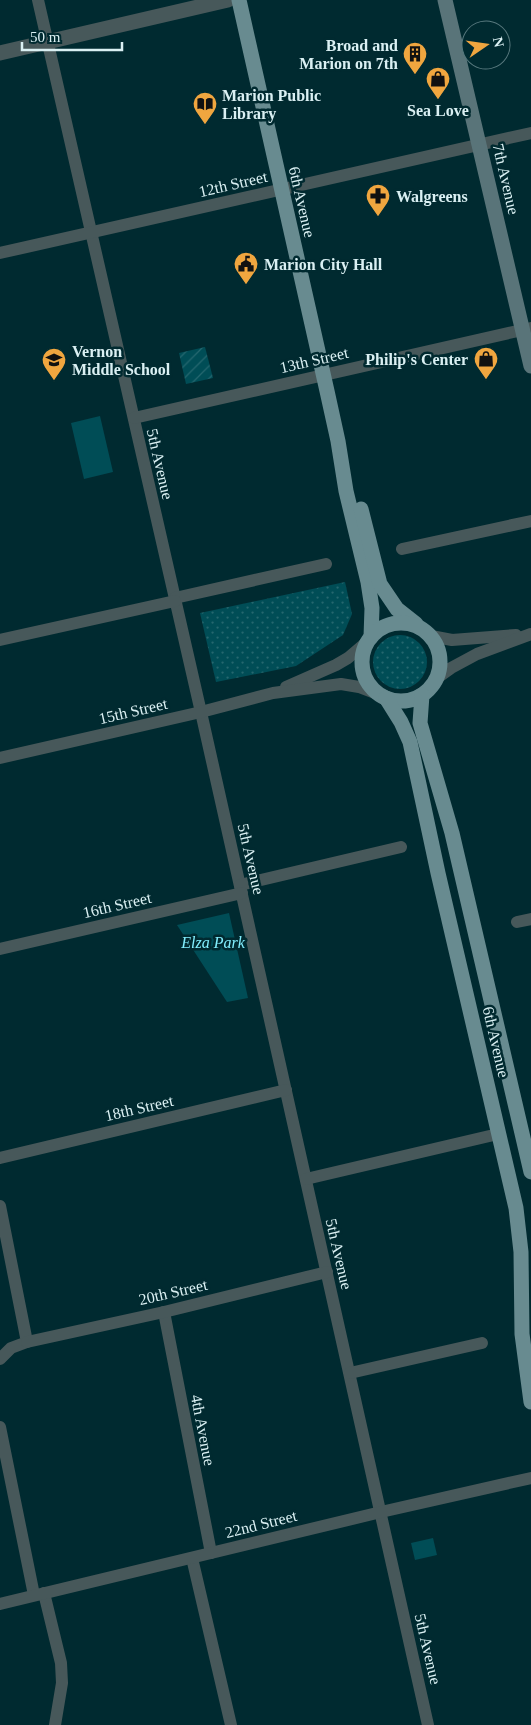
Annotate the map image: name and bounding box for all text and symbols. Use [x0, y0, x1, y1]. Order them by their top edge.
scale bar [22, 20, 122, 52]
north arrow [461, 20, 511, 70]
text: 50 m [30, 29, 61, 45]
text: N [490, 36, 507, 49]
place label: Broad and Marion on 7th [299, 37, 398, 72]
building icon: Broad and Marion on 7th [402, 41, 428, 75]
shop icon: Sea Love [425, 66, 451, 100]
place label: Marion Public Library [222, 87, 321, 123]
library icon: Marion Public Library [192, 91, 218, 125]
place label: Sea Love [407, 102, 469, 119]
street label: 7th Avenue [490, 142, 522, 216]
street label: 6th Avenue [286, 165, 318, 239]
street label: 12th Street [197, 168, 269, 200]
pharmacy icon: Walgreens [365, 183, 391, 217]
place label: Walgreens [396, 188, 468, 206]
public building icon: Marion City Hall [233, 251, 259, 285]
place label: Marion City Hall [264, 256, 383, 274]
place label: Vernon Middle School [72, 343, 171, 378]
street label: 13th Street [278, 344, 350, 376]
shop icon: Philip's Center [473, 346, 499, 380]
school or university icon: Vernon Middle School [41, 347, 67, 381]
place label: Philip's Center [365, 351, 468, 369]
street label: 5th Avenue [144, 427, 176, 501]
street label: 15th Street [97, 695, 169, 727]
street label: 5th Avenue [235, 822, 267, 896]
street label: 16th Street [81, 889, 153, 921]
park label: Elza Park [180, 934, 246, 951]
street label: 6th Avenue [480, 1005, 512, 1079]
street label: 18th Street [103, 1092, 175, 1124]
street label: 5th Avenue [323, 1217, 355, 1291]
street label: 20th Street [137, 1276, 209, 1308]
street label: 4th Avenue [188, 1393, 218, 1467]
street label: 22nd Street [223, 1507, 299, 1541]
street label: 5th Avenue [412, 1612, 444, 1686]

